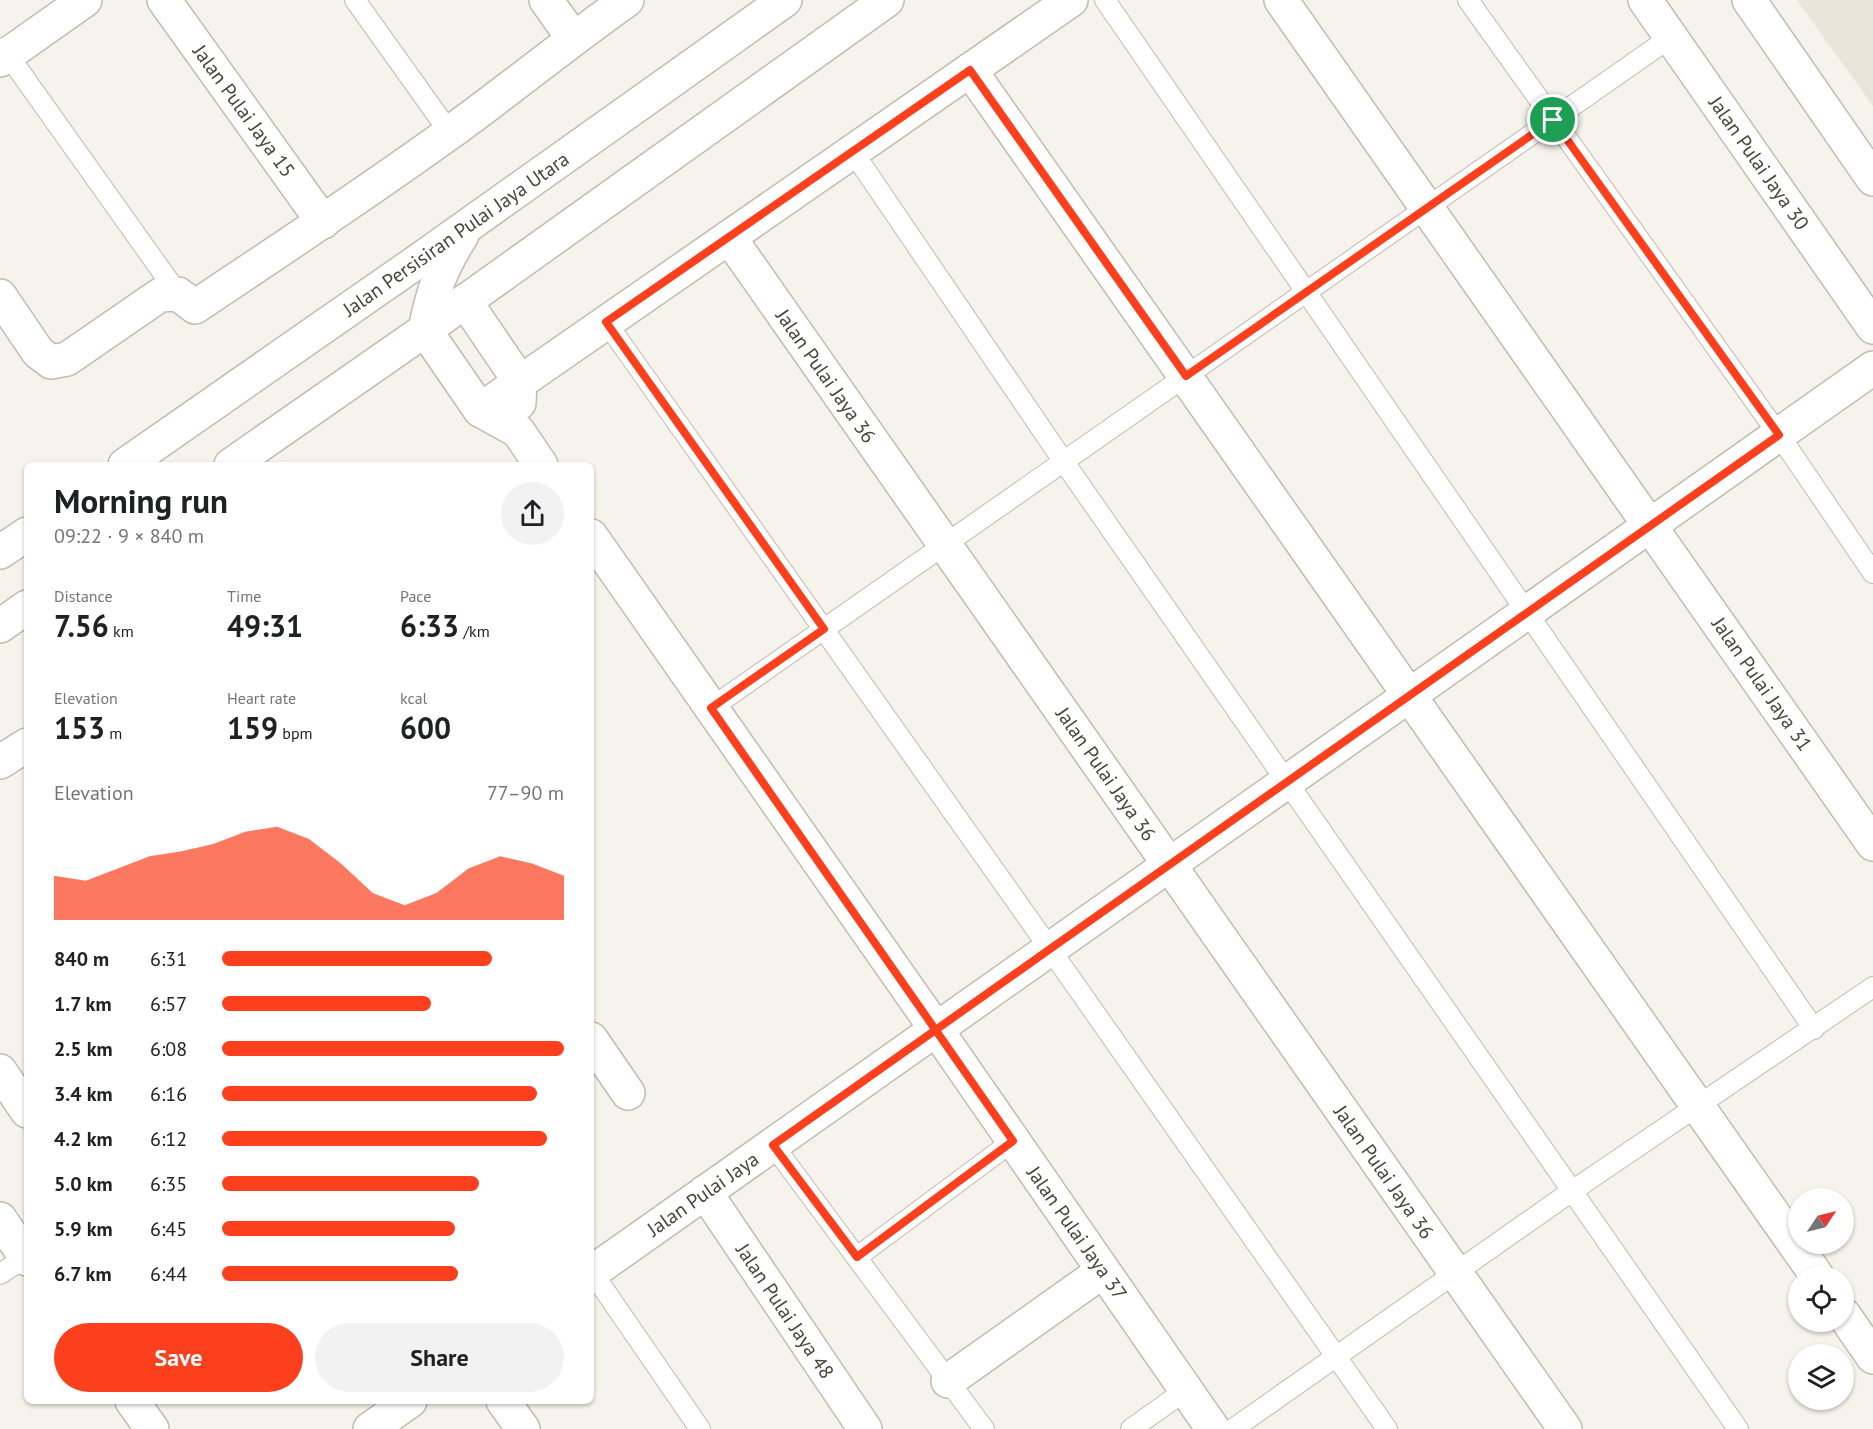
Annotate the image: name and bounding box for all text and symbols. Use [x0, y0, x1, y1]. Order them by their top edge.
street label: Jalan Pulai Jaya 15 [187, 39, 301, 182]
street label: Jalan Pulai Jaya 30 [1703, 90, 1815, 235]
pin [1527, 94, 1578, 145]
icon: arrive [1536, 103, 1569, 136]
street label: Jalan Persisiran Pulai Jaya Utara [337, 146, 574, 323]
street label: Jalan Pulai Jaya 36 [770, 303, 882, 448]
text: Morning run [54, 479, 228, 522]
button: share [501, 482, 564, 545]
text: 09:22 · 9 × 840 m [54, 523, 204, 549]
text: Distance [54, 586, 113, 606]
text: Time [227, 586, 261, 606]
text: Pace [400, 586, 431, 606]
text: 7.56 [54, 606, 109, 645]
text: 49:31 [227, 606, 303, 645]
text: 6:33 [400, 606, 459, 645]
street label: Jalan Pulai Jaya 31 [1706, 611, 1818, 756]
text: km [109, 621, 134, 641]
text: /km [459, 621, 490, 641]
text: Elevation [54, 688, 118, 708]
text: Heart rate [227, 688, 296, 708]
text: kcal [400, 688, 427, 708]
street label: Jalan Pulai Jaya 36 [1050, 701, 1162, 846]
text: 153 [54, 708, 105, 747]
text: 159 [227, 708, 278, 747]
text: 600 [400, 708, 451, 747]
text: m [105, 723, 122, 743]
text: bpm [278, 723, 313, 743]
text: Elevation [54, 780, 134, 806]
text: 77–90 m [487, 780, 564, 806]
text: 840 m [54, 946, 109, 972]
text: 6:31 [150, 946, 187, 972]
text: 1.7 km [54, 991, 112, 1017]
text: 6:57 [150, 991, 187, 1017]
text: 2.5 km [54, 1036, 113, 1062]
text: 6:08 [150, 1036, 187, 1062]
text: 3.4 km [54, 1081, 113, 1107]
text: 6:16 [150, 1081, 187, 1107]
street label: Jalan Pulai Jaya 36 [1328, 1099, 1440, 1244]
text: 4.2 km [54, 1126, 113, 1152]
text: 6:12 [150, 1126, 187, 1152]
street label: Jalan Pulai Jaya [641, 1146, 764, 1243]
street label: Jalan Pulai Jaya 37 [1021, 1160, 1133, 1305]
text: 5.0 km [54, 1171, 113, 1197]
text: 6:35 [150, 1171, 187, 1197]
north arrow [1788, 1188, 1854, 1254]
map controls [1788, 1188, 1854, 1410]
text: 5.9 km [54, 1216, 113, 1242]
text: 6:45 [150, 1216, 187, 1242]
street label: Jalan Pulai Jaya 48 [730, 1238, 840, 1384]
text: 6.7 km [54, 1261, 112, 1287]
text: 6:44 [150, 1261, 187, 1287]
button: locate [1788, 1266, 1854, 1332]
button: Save [54, 1323, 303, 1392]
button: Share [315, 1323, 564, 1392]
button: layers [1788, 1344, 1854, 1410]

